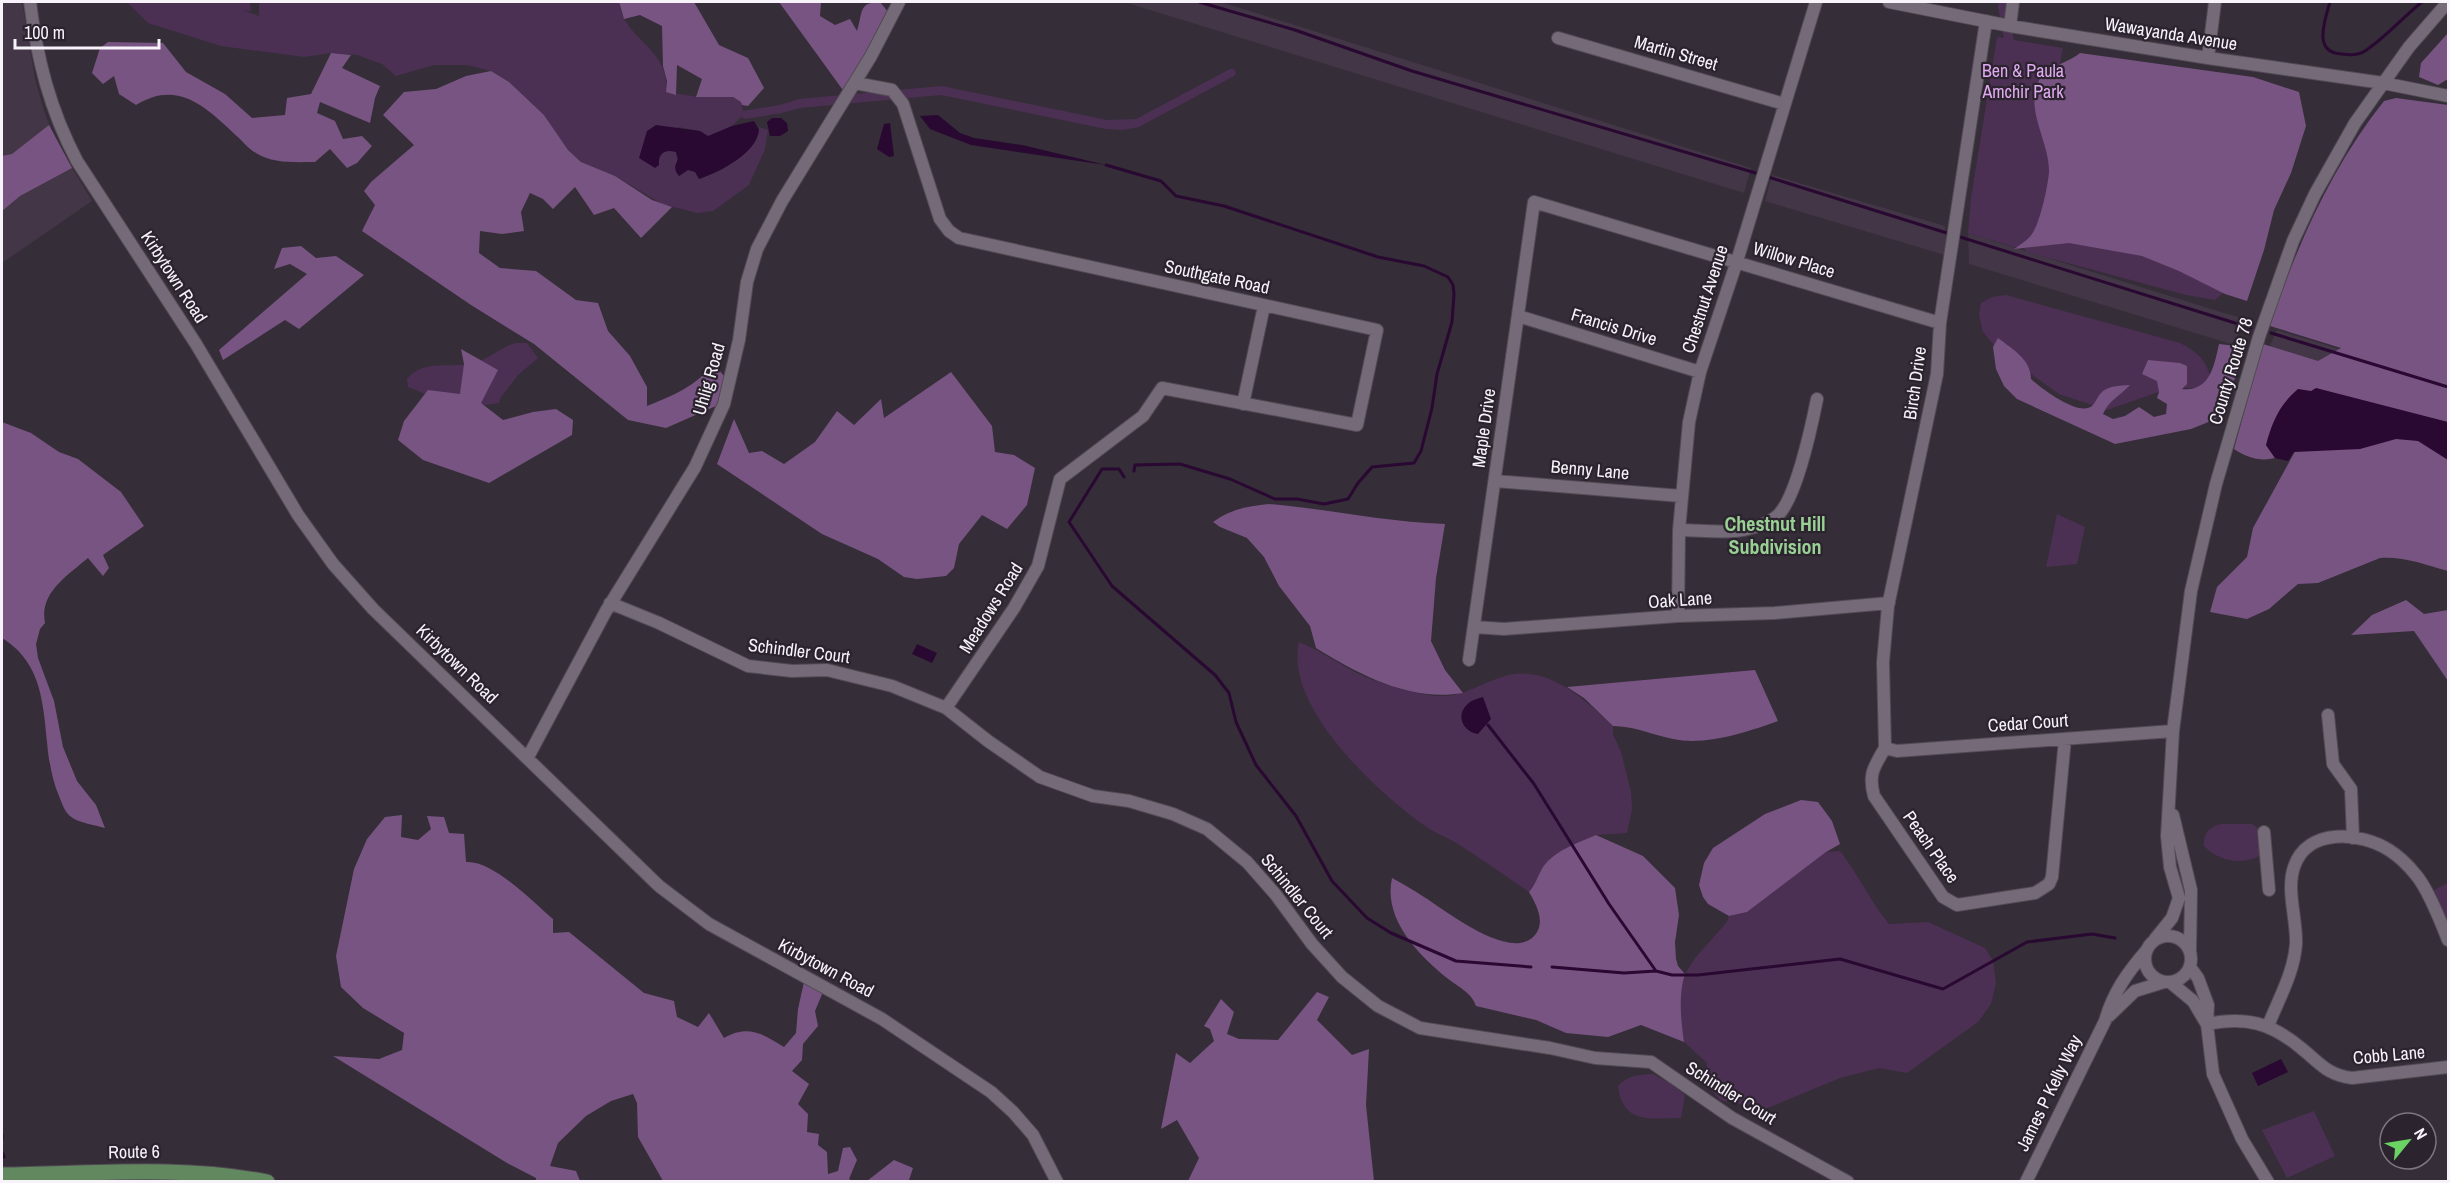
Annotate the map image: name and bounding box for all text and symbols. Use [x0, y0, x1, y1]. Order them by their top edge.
street label: Wawayanda Avenue [2103, 11, 2239, 56]
scale bar [15, 12, 159, 50]
text: 100 m [24, 20, 65, 45]
street label: Martin Street [1632, 29, 1721, 76]
park label: Ben & Paula Amchir Park [1981, 58, 2064, 104]
street label: Kirbytown Road [135, 226, 214, 328]
street label: Willow Place [1750, 235, 1838, 284]
street label: Chestnut Avenue [1675, 242, 1734, 356]
street label: Southgate Road [1162, 253, 1272, 300]
street label: Francis Drive [1568, 302, 1660, 351]
street label: County Route 78 [2202, 314, 2259, 427]
street label: Uhlig Road [686, 340, 731, 418]
street label: Birch Drive [1897, 345, 1932, 421]
street label: Maple Drive [1466, 387, 1501, 469]
street label: Benny Lane [1550, 454, 1630, 485]
district label: Chestnut Hill Subdivision [1724, 510, 1826, 560]
street label: Meadows Road [953, 558, 1028, 658]
street label: Oak Lane [1647, 585, 1713, 614]
street label: Kirbytown Road [411, 618, 504, 709]
street label: Schindler Court [747, 632, 851, 669]
street label: Cedar Court [1987, 707, 2069, 738]
street label: Peach Place [1897, 806, 1965, 888]
street label: Schindler Court [1255, 848, 1339, 943]
street label: Kirbytown Road [774, 932, 878, 1003]
street label: James P Kelly Way [2010, 1030, 2088, 1155]
street label: Cobb Lane [2352, 1039, 2426, 1070]
street label: Schindler Court [1681, 1055, 1781, 1130]
north arrow [2378, 1111, 2438, 1171]
text: N [2409, 1124, 2433, 1143]
street label: Route 6 [108, 1139, 160, 1164]

